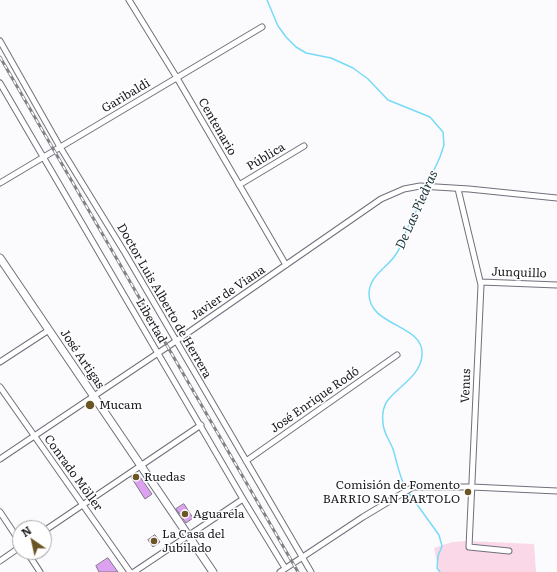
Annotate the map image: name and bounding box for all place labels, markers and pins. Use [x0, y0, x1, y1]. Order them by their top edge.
place label: Mucam [99, 398, 142, 412]
marker: Mucam [84, 399, 96, 411]
place label: Ruedas [144, 470, 185, 484]
marker: Ruedas [131, 472, 141, 482]
place label: Comisión de Fomento BARRIO SAN BARTOLO [323, 478, 460, 506]
marker: Comisión de Fomento BARRIO SAN BARTOLO [463, 487, 473, 497]
place label: Aguarela [193, 507, 245, 521]
marker: Aguarela [180, 509, 190, 519]
place label: La Casa del Jubilado [162, 527, 225, 555]
marker: La Casa del Jubilado [149, 536, 159, 546]

